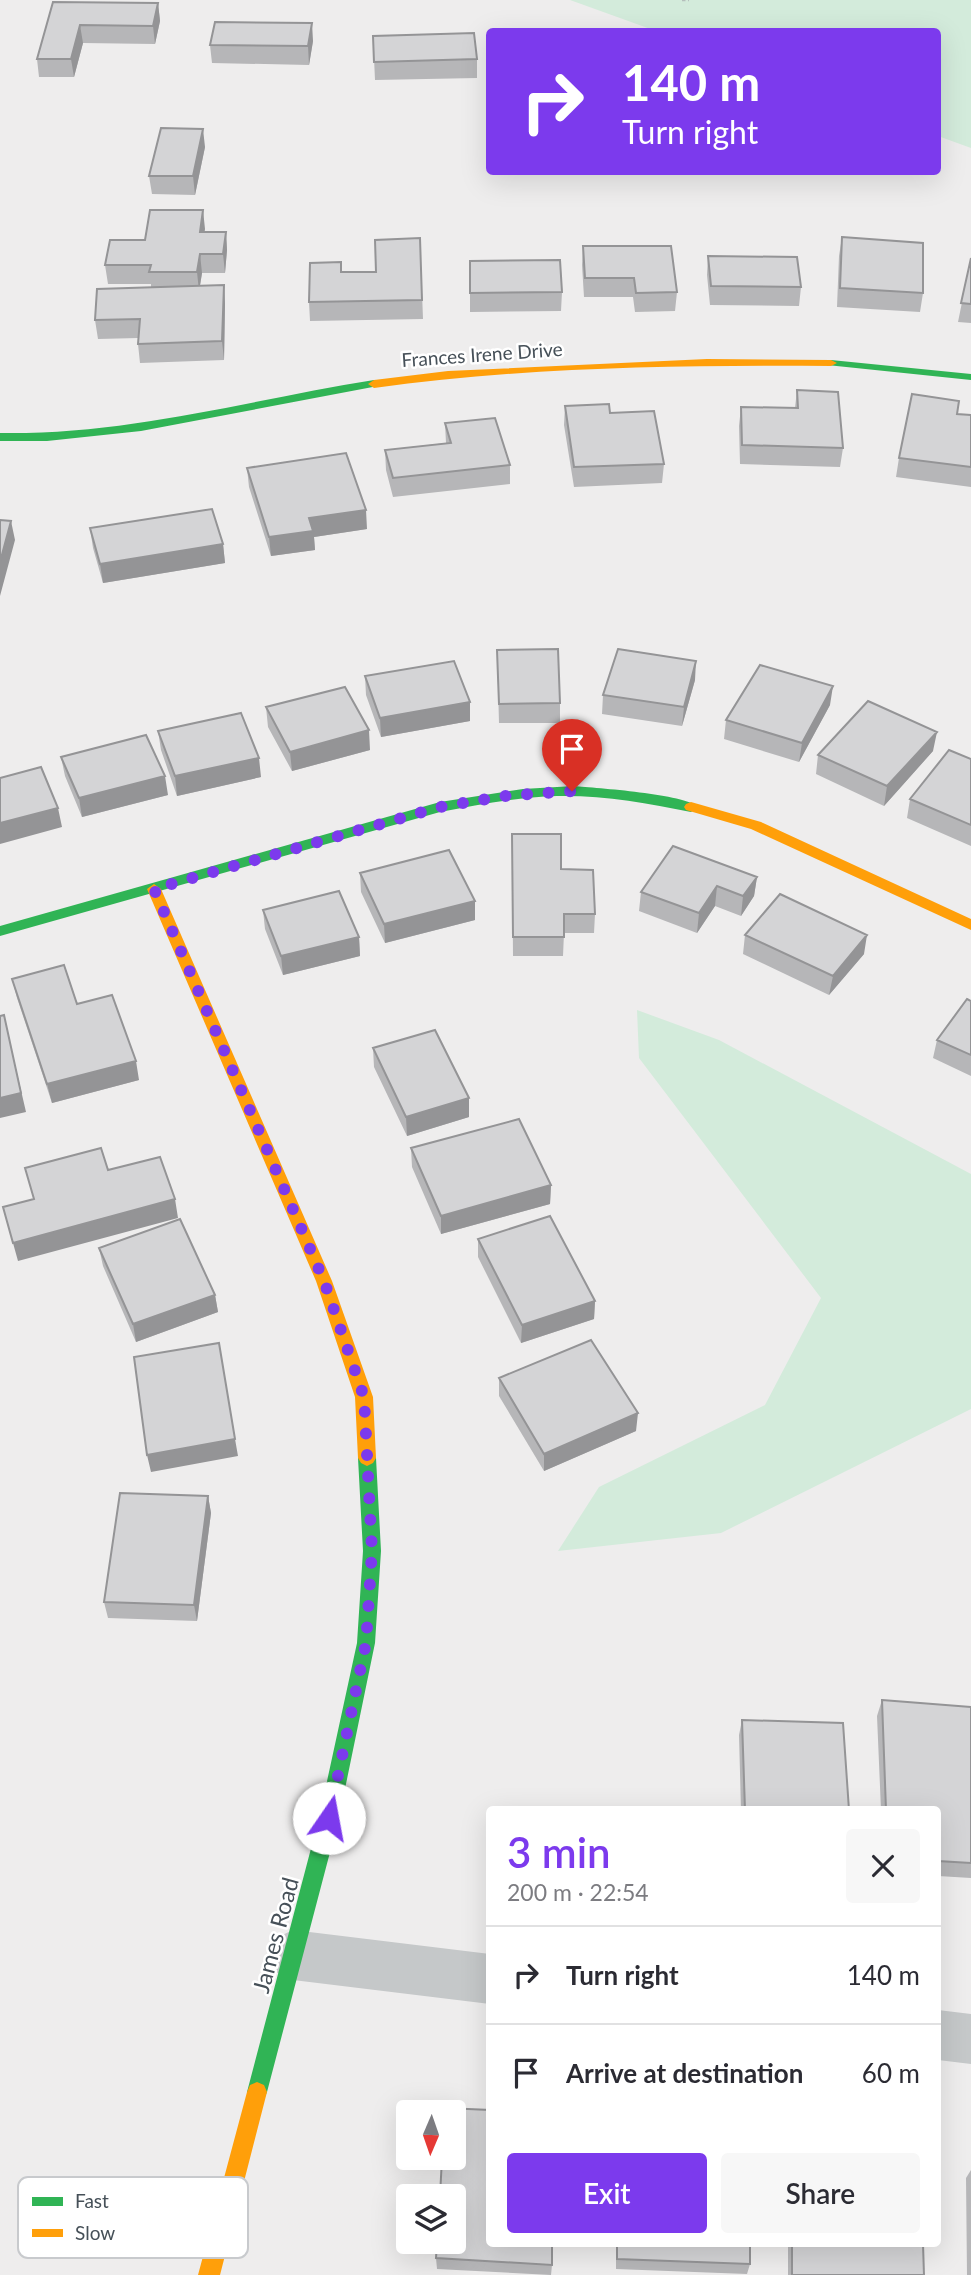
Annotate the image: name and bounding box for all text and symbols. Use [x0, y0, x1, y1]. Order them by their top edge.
text: 140 m [622, 53, 760, 111]
icon: right [507, 56, 598, 147]
text: Turn right [622, 112, 758, 151]
street label: Frances Irene Drive [401, 337, 563, 371]
pin [542, 719, 602, 791]
icon: arrive [553, 730, 591, 768]
position arrow [292, 1781, 366, 1855]
text: 3 min [507, 1827, 611, 1877]
button: close [846, 1829, 920, 1903]
street label: James Road [246, 1874, 304, 1996]
text: 200 m · 22:54 [507, 1878, 649, 1906]
icon: right [507, 1956, 545, 1994]
text: Turn right [566, 1959, 679, 1991]
text: 140 m [847, 1959, 920, 1991]
icon: arrive [507, 2054, 545, 2092]
text: Arrive at destination [566, 2057, 803, 2089]
text: 60 m [862, 2057, 920, 2089]
north arrow [396, 2100, 466, 2170]
map controls [396, 2100, 466, 2254]
button: Exit [507, 2153, 707, 2233]
button: Share [721, 2153, 920, 2233]
legend [18, 2177, 248, 2258]
button: layers [396, 2184, 466, 2254]
text: Fast [75, 2189, 109, 2212]
text: Slow [75, 2221, 115, 2244]

